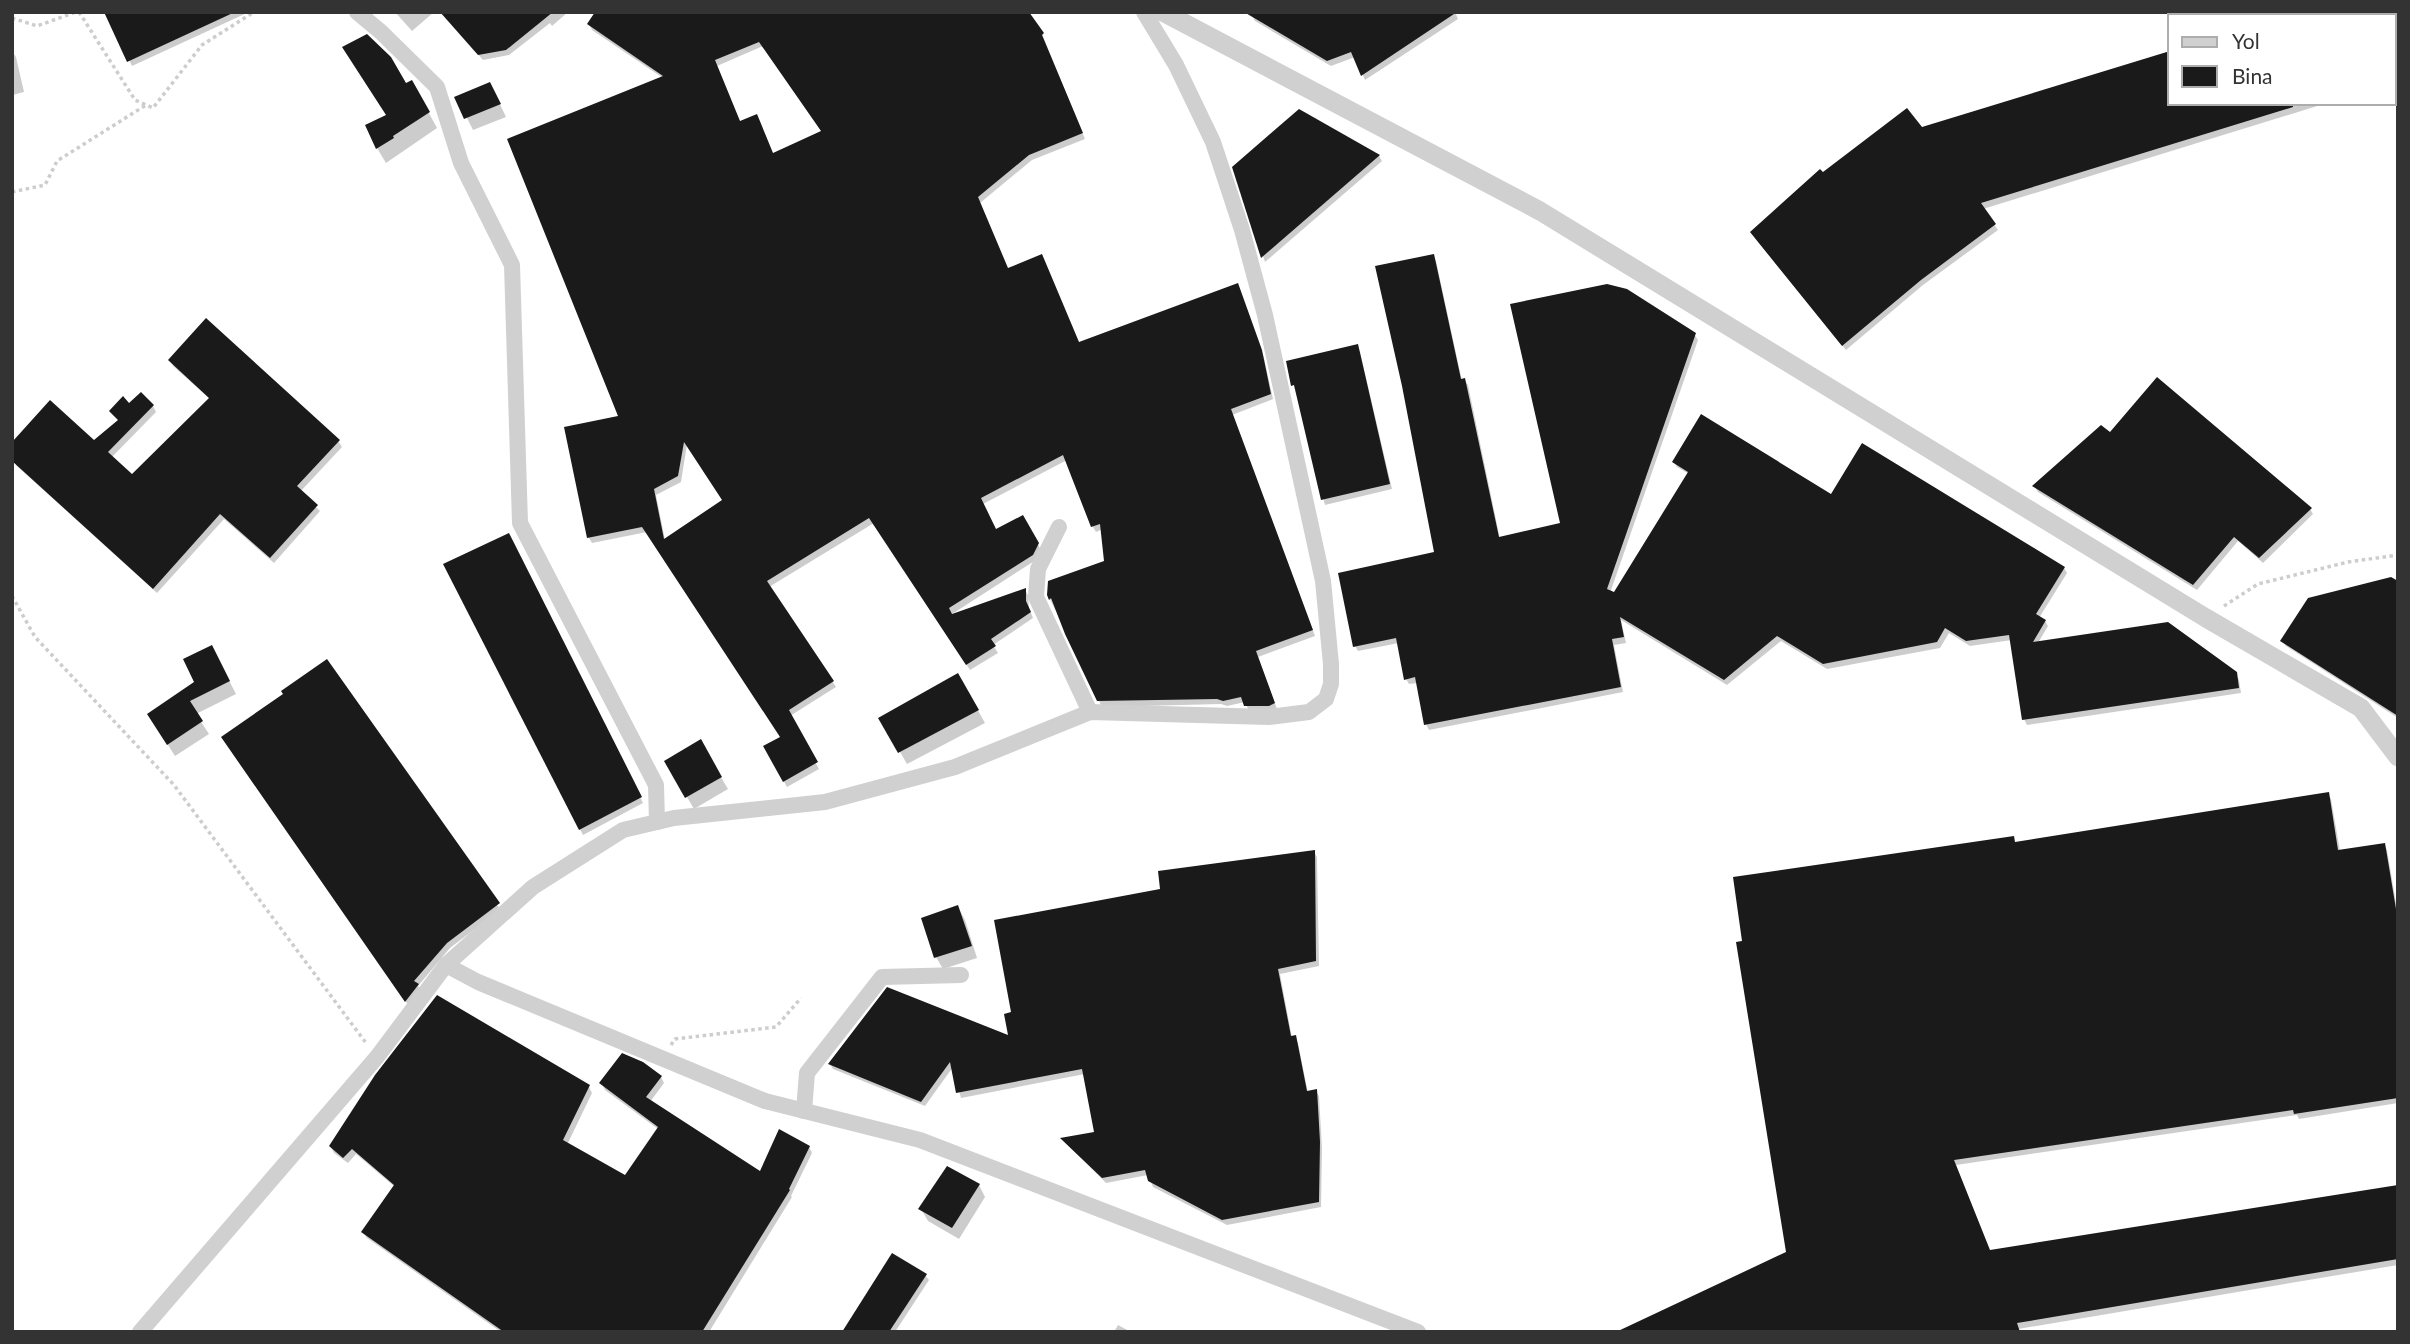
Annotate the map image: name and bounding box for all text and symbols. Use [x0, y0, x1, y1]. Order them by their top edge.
legend [2168, 14, 2396, 105]
text: Yol [2232, 28, 2260, 53]
text: Bina [2232, 63, 2273, 88]

